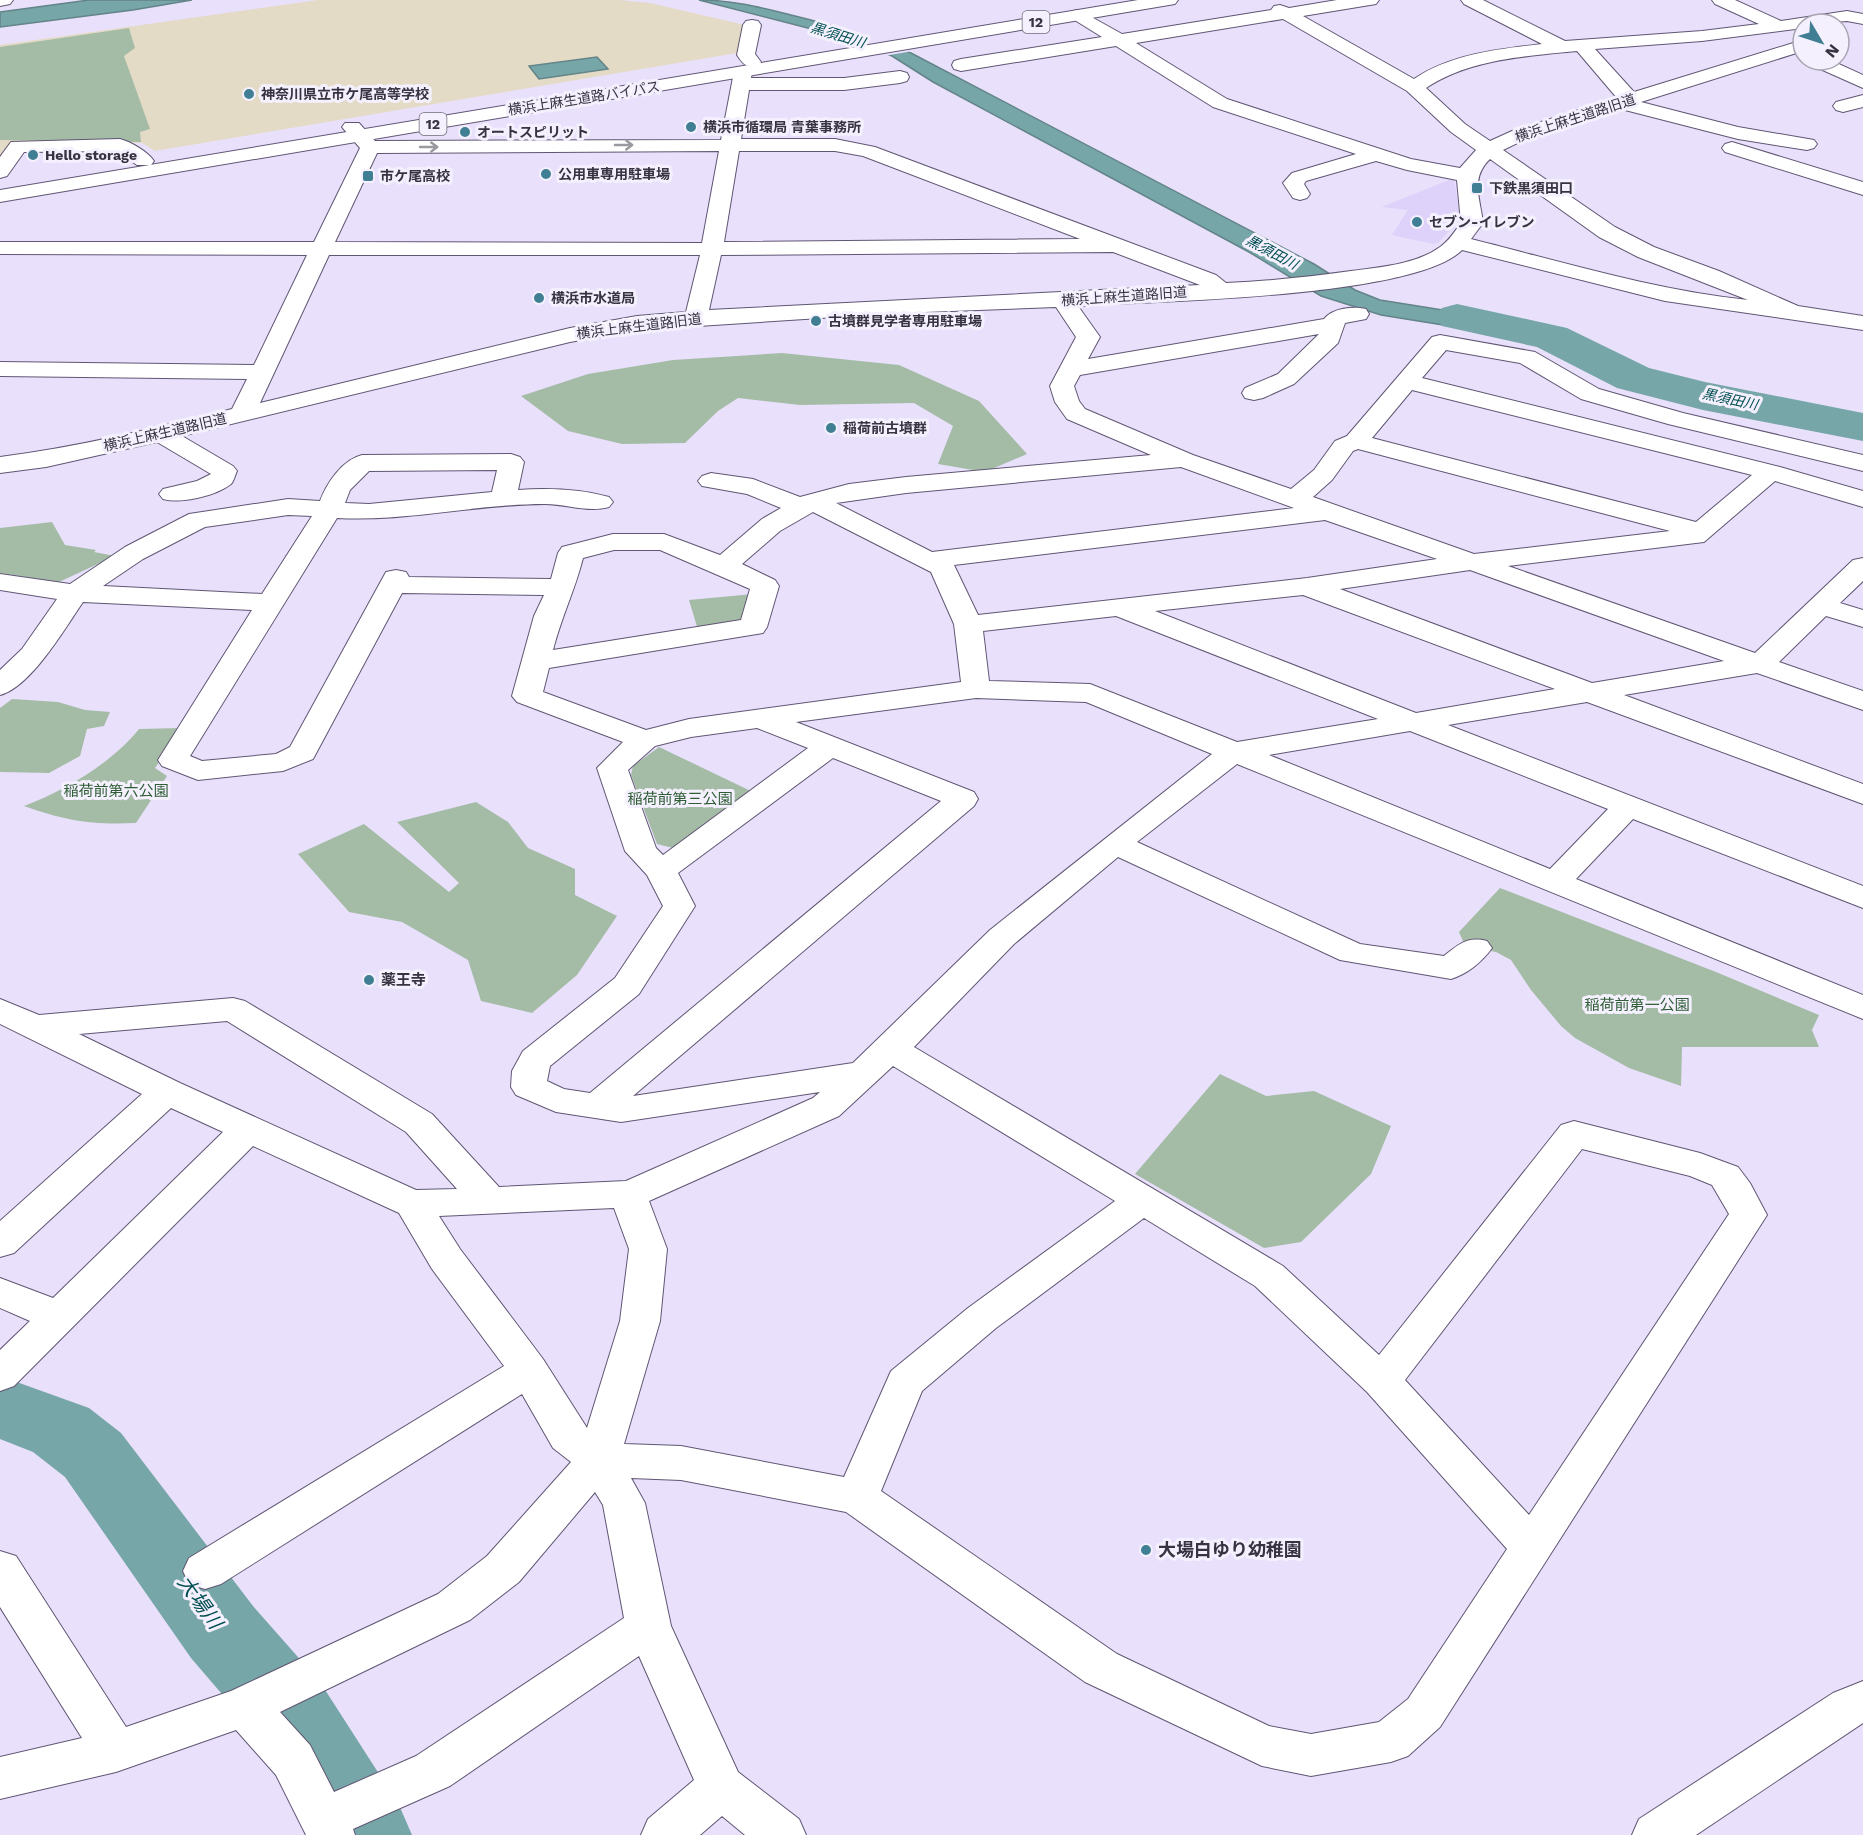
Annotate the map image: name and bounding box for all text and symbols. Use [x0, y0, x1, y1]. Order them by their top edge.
road number: 12 [1022, 11, 1050, 33]
north arrow [1791, 12, 1851, 72]
water label: 黒須田川 [809, 19, 869, 51]
text: N [1821, 41, 1843, 62]
street label: 横浜上麻生道路バイパス [507, 78, 661, 118]
place label: 神奈川県立市ケ尾高等学校 [261, 86, 429, 102]
marker: 神奈川県立市ケ尾高等学校 [242, 87, 256, 101]
street label: 横浜上麻生道路旧道 [1513, 91, 1637, 145]
road number: 12 [420, 113, 446, 135]
place label: 横浜市循環局 青葉事務所 [703, 119, 861, 135]
marker: 横浜市循環局 青葉事務所 [684, 120, 698, 134]
place label: オートスピリット [477, 124, 589, 140]
marker: オートスピリット [458, 125, 472, 139]
one-way arrow [613, 139, 633, 151]
one-way arrow [418, 141, 438, 152]
place label: Hello storage [45, 147, 137, 163]
marker: Hello storage [26, 148, 40, 162]
place label: 公用車専用駐車場 [558, 166, 670, 182]
marker: 公用車専用駐車場 [539, 167, 553, 181]
place label: 市ケ尾高校 [380, 168, 450, 184]
marker: 市ケ尾高校 [361, 169, 375, 183]
place label: 下鉄黒須田口 [1489, 180, 1573, 196]
marker: 下鉄黒須田口 [1470, 181, 1484, 195]
place label: セブン-イレブン [1429, 214, 1534, 230]
marker: セブン-イレブン [1410, 215, 1424, 229]
water label: 黒須田川 [1244, 232, 1302, 273]
street label: 横浜上麻生道路旧道 [1061, 284, 1187, 308]
place label: 横浜市水道局 [551, 290, 635, 306]
marker: 横浜市水道局 [532, 291, 546, 305]
street label: 横浜上麻生道路旧道 [575, 310, 703, 342]
place label: 古墳群見学者専用駐車場 [828, 313, 982, 329]
marker: 古墳群見学者専用駐車場 [809, 314, 823, 328]
water label: 黒須田川 [1701, 385, 1761, 413]
street label: 横浜上麻生道路旧道 [102, 410, 228, 454]
place label: 稲荷前古墳群 [843, 420, 927, 436]
marker: 稲荷前古墳群 [824, 421, 838, 435]
park label: 稲荷前第六公園 [63, 782, 169, 800]
park label: 稲荷前第三公園 [627, 790, 733, 808]
place label: 薬王寺 [381, 971, 426, 989]
marker: 薬王寺 [362, 973, 376, 987]
park label: 稲荷前第一公園 [1584, 996, 1690, 1014]
place label: 大場白ゆり幼稚園 [1158, 1539, 1302, 1560]
marker: 大場白ゆり幼稚園 [1139, 1543, 1153, 1557]
water label: 大場川 [173, 1571, 229, 1635]

